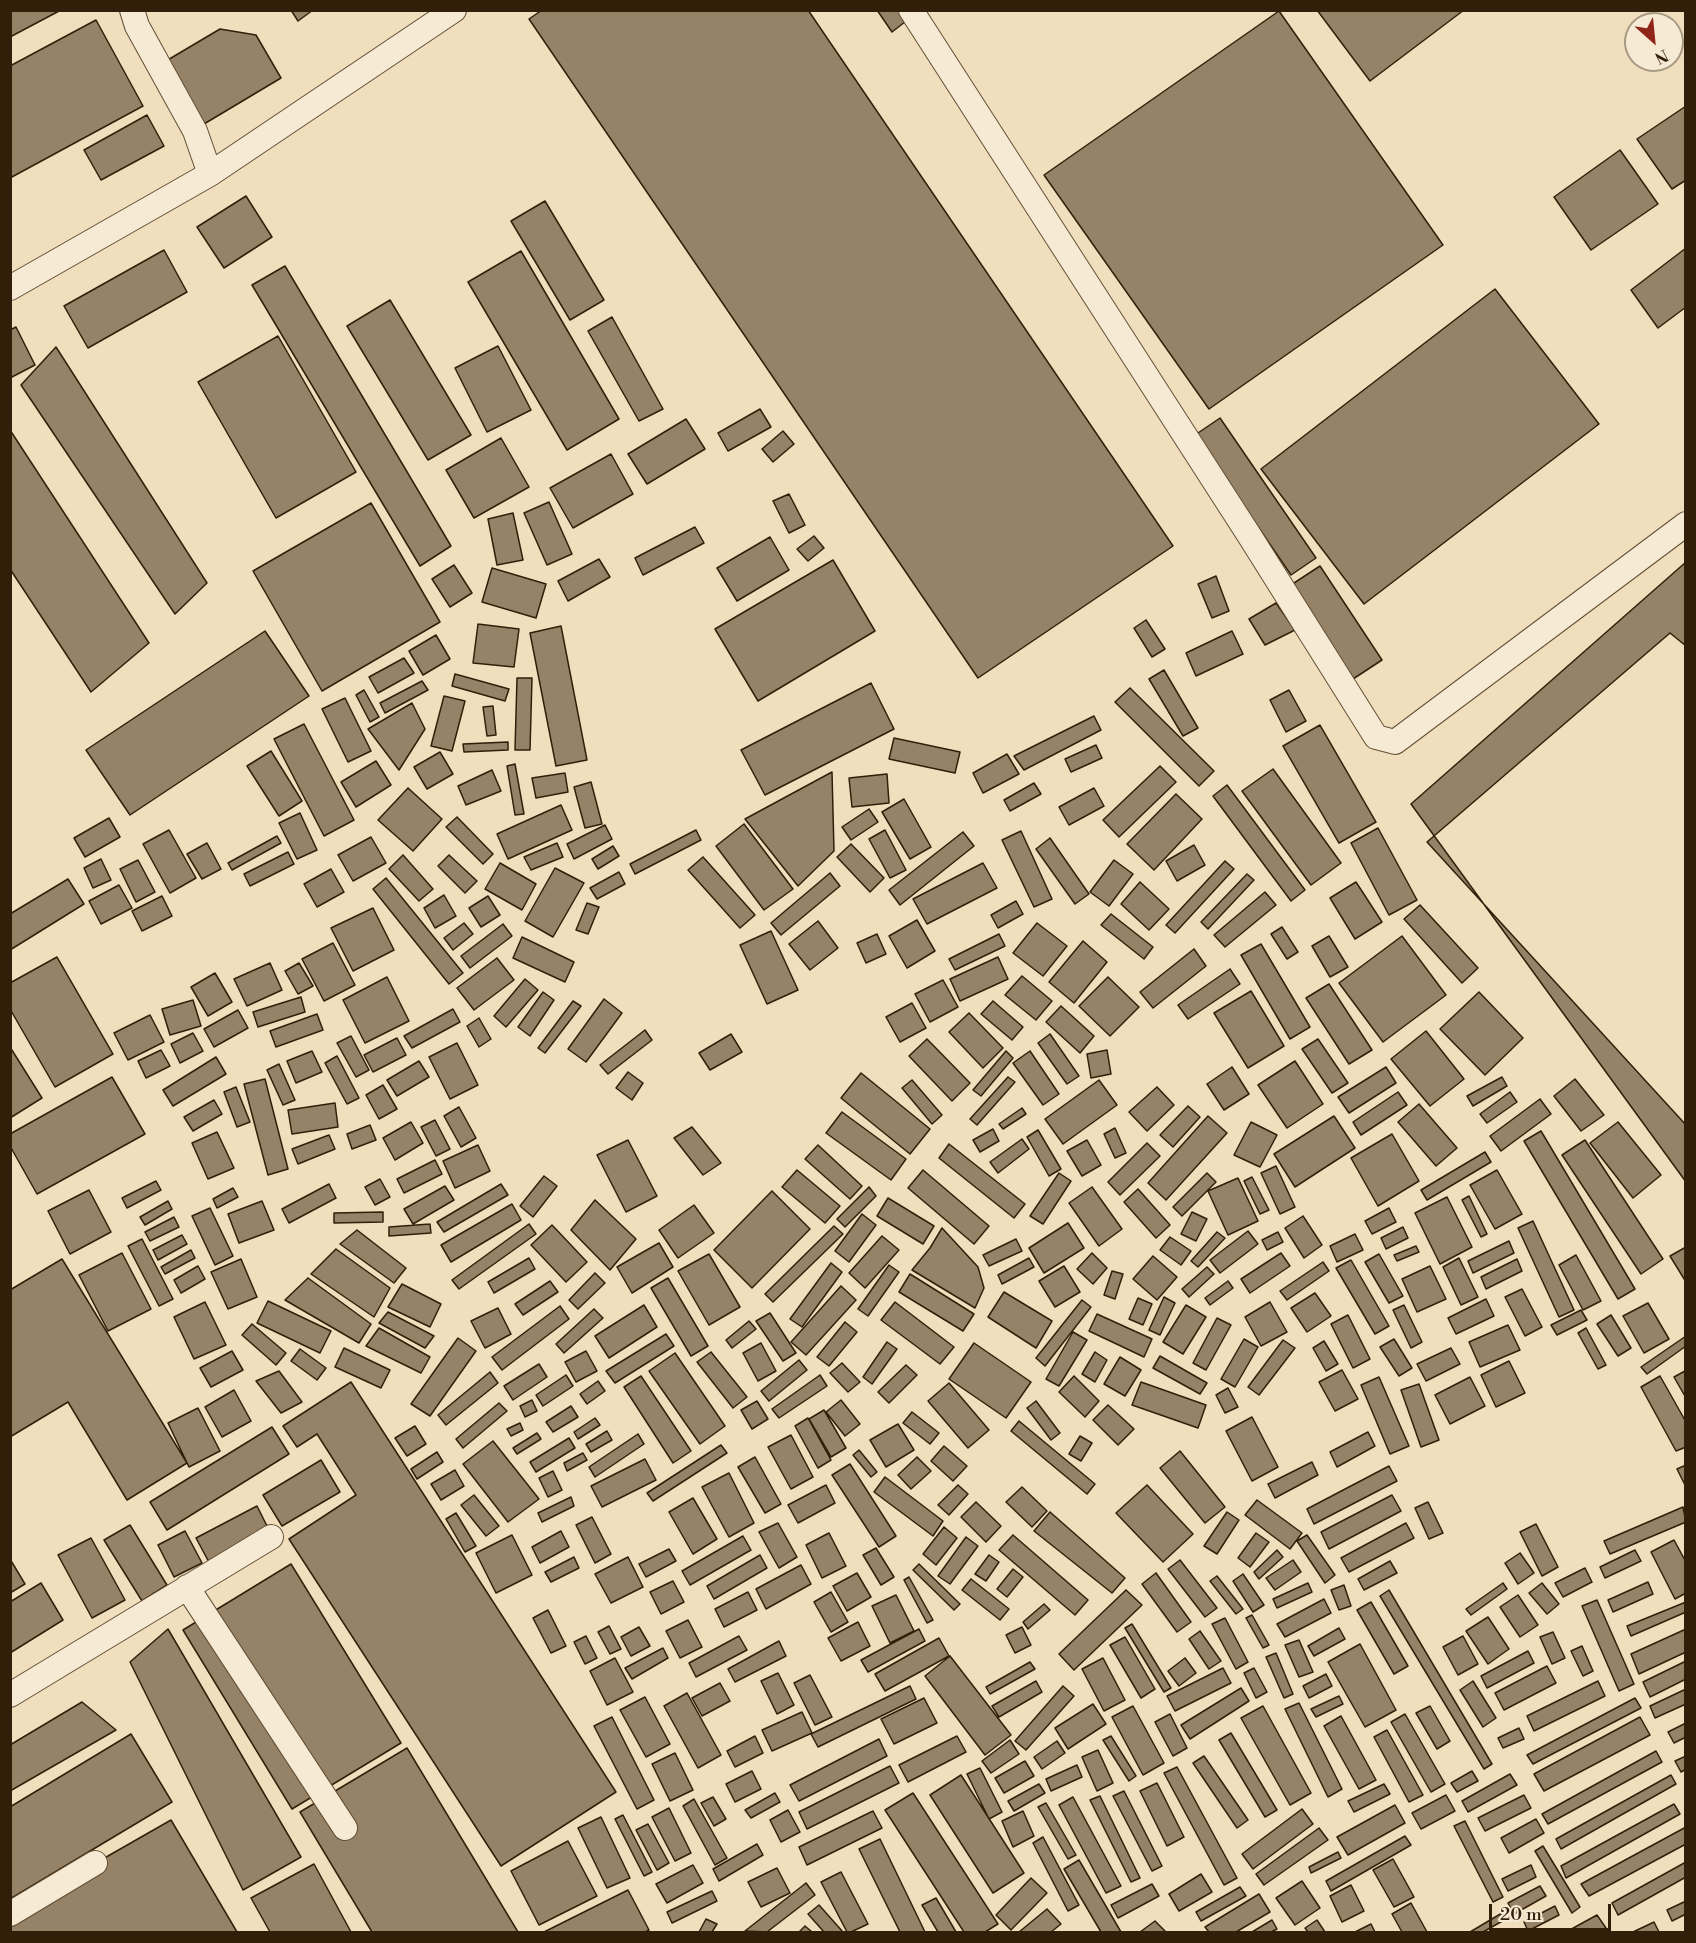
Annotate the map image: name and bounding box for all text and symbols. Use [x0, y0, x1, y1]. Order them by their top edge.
north arrow [1624, 12, 1684, 72]
text: N [1651, 44, 1671, 68]
scale bar [1492, 1892, 1614, 1930]
text: 20 m [1500, 1903, 1542, 1926]

